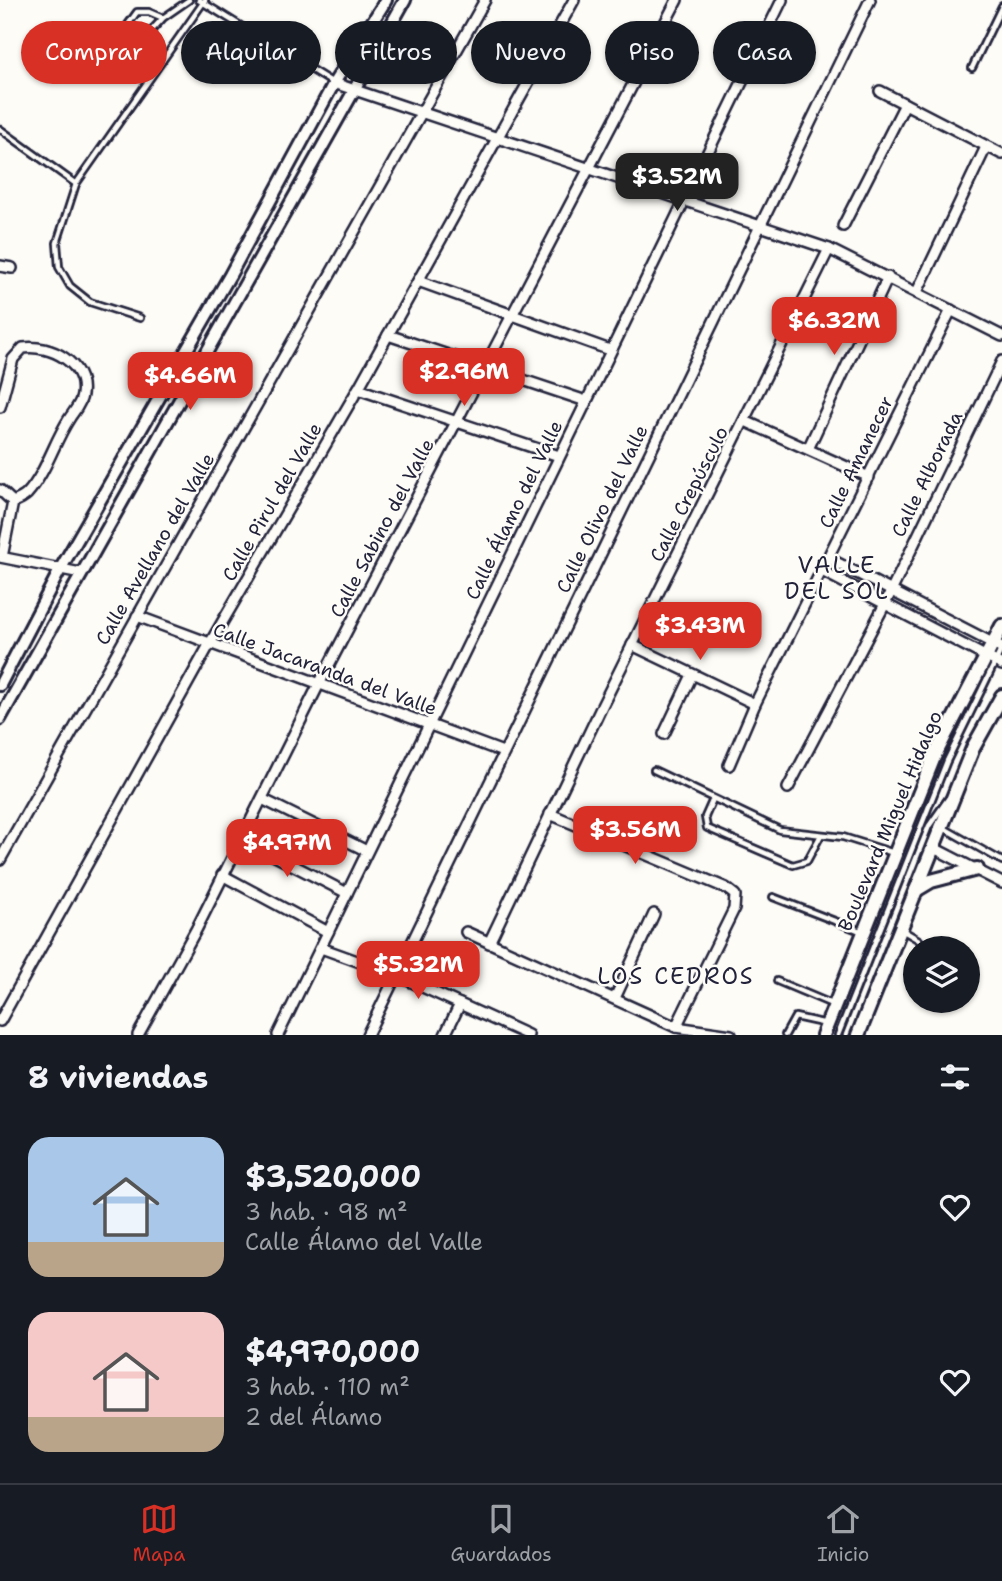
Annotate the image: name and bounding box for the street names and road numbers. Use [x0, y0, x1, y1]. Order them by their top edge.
street label: Calle Amanecer [813, 392, 899, 532]
street label: Calle Alborada [886, 407, 968, 541]
street label: Calle Álamo del Valle [459, 416, 568, 604]
street label: Calle Pirul del Valle [216, 418, 328, 586]
street label: Calle Olivo del Valle [550, 421, 654, 597]
street label: Calle Crepúsculo [644, 422, 734, 566]
street label: Calle Sabino del Valle [324, 434, 440, 622]
street label: Calle Avellano del Valle [90, 448, 220, 650]
street label: Calle Jacaranda del Valle [210, 617, 440, 721]
street label: Boulevard Miguel Hidalgo [832, 707, 948, 935]

